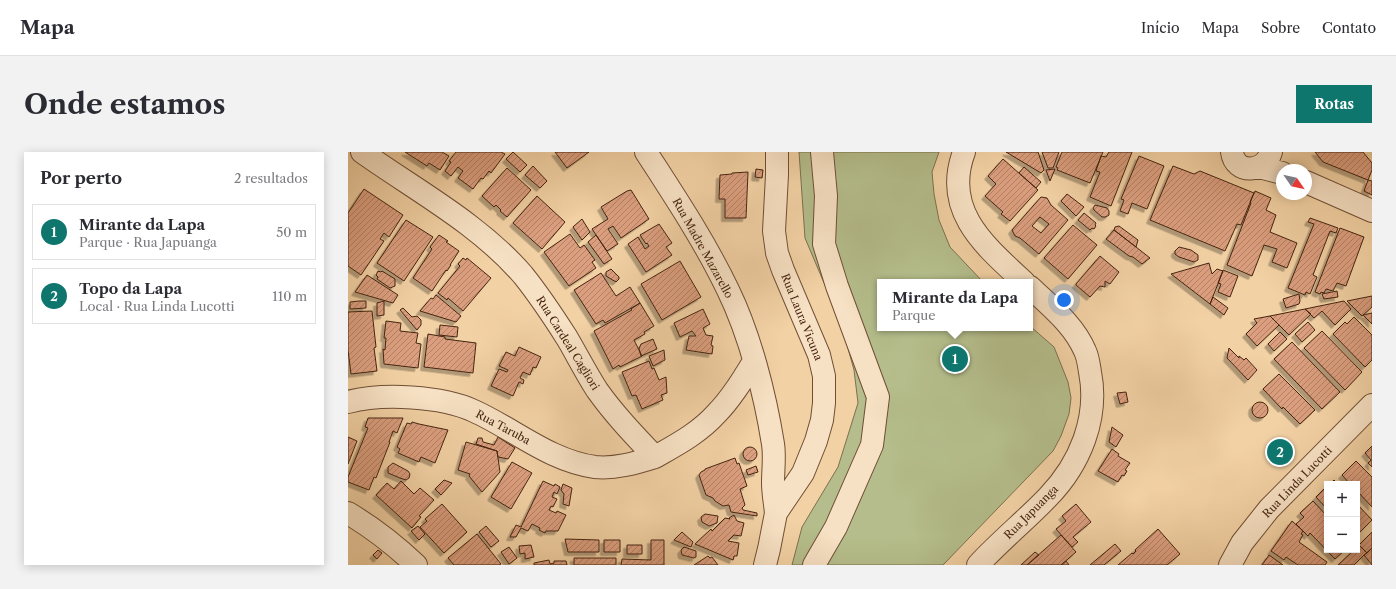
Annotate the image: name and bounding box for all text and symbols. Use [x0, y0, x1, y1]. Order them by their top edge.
text: Mapa [20, 16, 75, 39]
text: Início [1141, 19, 1180, 37]
text: Mapa [1202, 19, 1239, 37]
text: Sobre [1261, 19, 1300, 37]
text: Contato [1322, 19, 1376, 37]
button: Rotas [1296, 85, 1372, 123]
text: Onde estamos [24, 87, 225, 121]
north arrow [1276, 164, 1312, 200]
text: Por perto [40, 168, 122, 188]
text: 2 resultados [234, 170, 308, 186]
street label: Rua Madre Mazarello [670, 195, 737, 301]
text: Mirante da Lapa [79, 215, 205, 234]
text: 1 [51, 224, 57, 240]
text: 50 m [276, 224, 307, 240]
text: Parque · Rua Japuanga [79, 234, 217, 250]
street label: Rua Laura Vicuna [778, 271, 826, 363]
text: Topo da Lapa [79, 279, 182, 298]
popup [877, 279, 1033, 331]
text: 2 [50, 288, 58, 304]
text: 110 m [272, 288, 307, 304]
text: Mirante da Lapa [892, 288, 1018, 307]
your location [1054, 290, 1074, 310]
street label: Rua Cardeal Cagliori [533, 293, 603, 393]
text: Local · Rua Linda Lucotti [79, 298, 234, 314]
text: Parque [892, 307, 936, 323]
pin: 1 [942, 344, 968, 374]
street label: Rua Taruba [473, 407, 533, 447]
pin: 2 [1267, 437, 1293, 467]
street label: Rua Linda Lucotti [1259, 443, 1335, 521]
map controls [1324, 481, 1360, 553]
button: + [1324, 481, 1360, 517]
street label: Rua Japuanga [1001, 482, 1061, 542]
button: − [1324, 517, 1360, 553]

